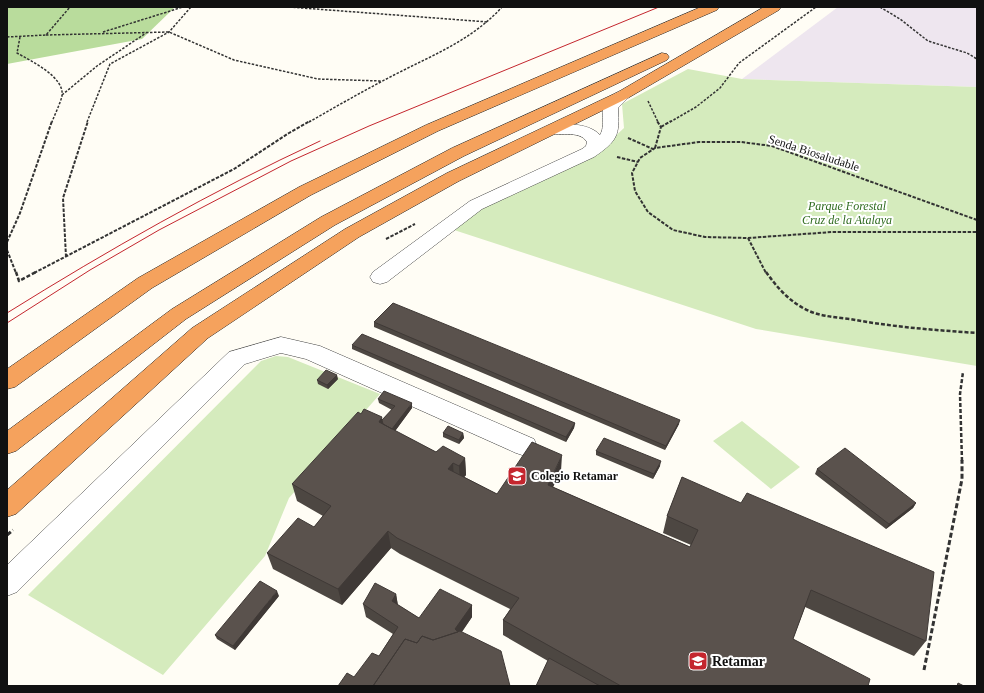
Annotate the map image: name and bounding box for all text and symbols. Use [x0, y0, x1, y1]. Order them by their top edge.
street label: Senda Biosaludable [767, 132, 861, 174]
park label: Parque Forestal Cruz de la Atalaya [802, 199, 892, 227]
school or university icon: Colegio Retamar [506, 465, 528, 487]
place label: Colegio Retamar [531, 469, 619, 483]
school or university icon: Retamar [687, 650, 709, 672]
place label: Retamar [712, 654, 765, 669]

